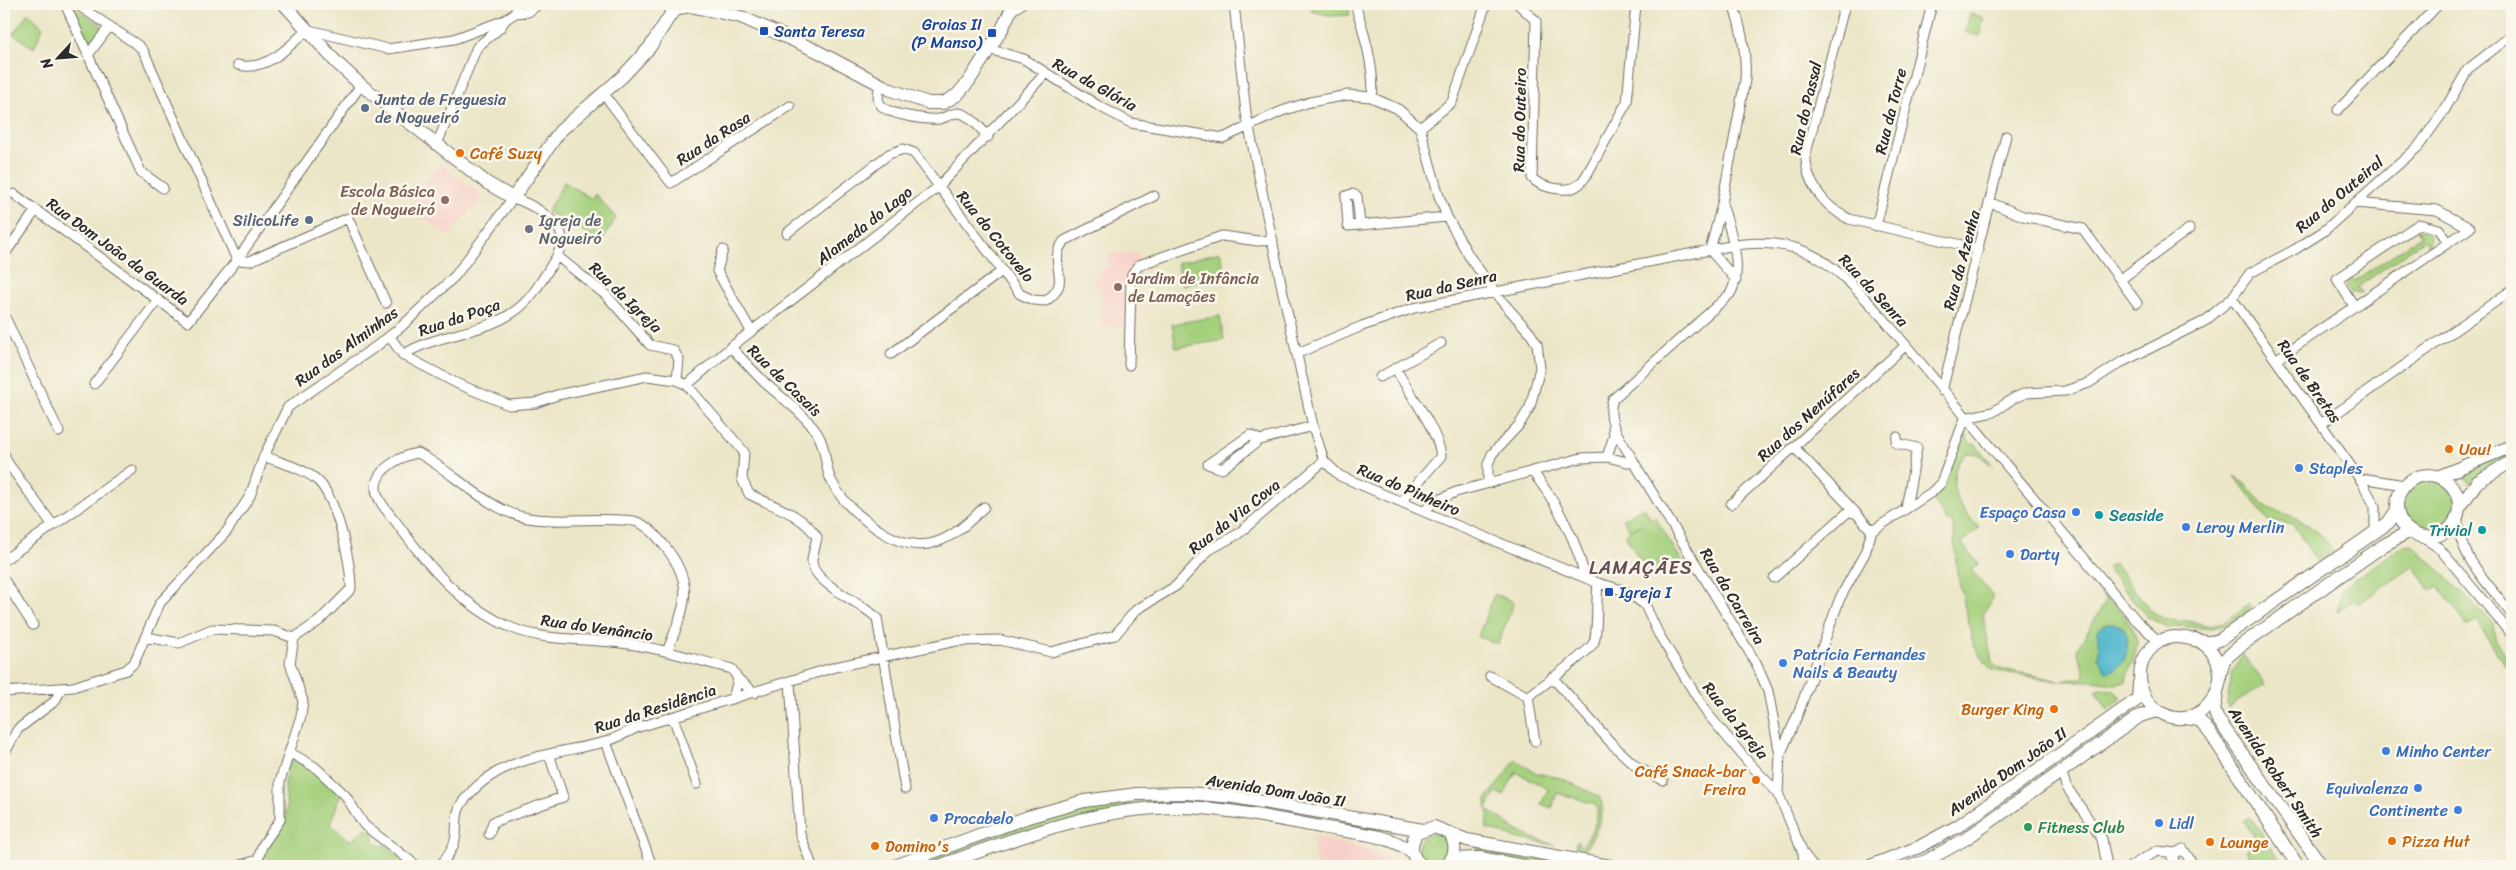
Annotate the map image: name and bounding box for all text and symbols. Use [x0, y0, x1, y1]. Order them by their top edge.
place label: Groias II (P Manso) [911, 10, 983, 57]
place label: Santa Teresa [774, 17, 866, 46]
marker: Santa Teresa [758, 25, 770, 37]
marker: Groias II (P Manso) [986, 27, 998, 39]
north arrow [32, 32, 82, 82]
street label: Rua da Glória [1047, 49, 1143, 120]
text: N [33, 53, 61, 74]
street label: Rua do Passal [1781, 58, 1830, 158]
street label: Rua da Torre [1866, 65, 1915, 157]
street label: Rua do Outeiro [1504, 68, 1535, 172]
place label: Junta de Freguesia de Nogueiró [374, 85, 507, 132]
marker: Junta de Freguesia de Nogueiró [359, 102, 371, 114]
street label: Rua da Rasa [670, 103, 757, 174]
place label: Café Suzy [470, 139, 543, 168]
marker: Café Suzy [454, 147, 466, 159]
street label: Rua do Outeiral [2288, 148, 2391, 240]
place label: Escola Básica de Nogueiró [340, 177, 436, 224]
street label: Alameda do Lago [809, 178, 919, 273]
street label: Rua do Cotovelo [949, 184, 1042, 289]
street label: Rua Dom João da Guarda [40, 190, 195, 313]
marker: Escola Básica de Nogueiró [439, 194, 451, 206]
place label: SilicoLife [233, 206, 299, 235]
place label: Igreja de Nogueiró [538, 206, 603, 253]
street label: Rua da Azenha [1934, 206, 1989, 313]
marker: SilicoLife [303, 214, 315, 226]
marker: Igreja de Nogueiró [523, 223, 535, 235]
street label: Rua da Senra [1831, 247, 1916, 335]
street label: Rua da Igreja [582, 254, 670, 341]
street label: Rua da Senra [1403, 261, 1500, 310]
place label: Jardim de Infância de Lamaçães [1127, 264, 1260, 311]
marker: Jardim de Infância de Lamaçães [1112, 281, 1124, 293]
street label: Rua da Poça [414, 290, 505, 345]
street label: Rua das Alminhas [288, 298, 405, 394]
street label: Rua de Bretas [2270, 333, 2350, 430]
street label: Rua de Casais [740, 337, 829, 424]
street label: Rua dos Nenúfares [1750, 360, 1867, 469]
place label: Uau! [2459, 435, 2491, 464]
marker: Uau! [2443, 443, 2455, 455]
place label: Staples [2309, 454, 2363, 483]
street label: Rua do Pinheiro [1353, 455, 1465, 524]
marker: Staples [2293, 462, 2305, 474]
street label: Rua da Via Cova [1182, 471, 1287, 562]
place label: Espaço Casa [1980, 498, 2066, 527]
place label: Seaside [2109, 501, 2164, 530]
marker: Espaço Casa [2070, 506, 2082, 518]
marker: Seaside [2093, 509, 2105, 521]
place label: Leroy Merlin [2196, 513, 2285, 542]
place label: Trivial [2429, 516, 2472, 545]
marker: Leroy Merlin [2180, 521, 2192, 533]
marker: Trivial [2476, 524, 2488, 536]
place label: Darty [2020, 540, 2060, 569]
street label: Rua da Carreira [1692, 542, 1773, 651]
marker: Darty [2004, 548, 2016, 560]
district label: LAMAÇÃES [1589, 551, 1693, 584]
place label: Igreja I [1618, 578, 1673, 607]
marker: Igreja I [1603, 586, 1615, 598]
street label: Rua do Venâncio [539, 605, 655, 650]
place label: Patrícia Fernandes Nails & Beauty [1793, 640, 1926, 687]
marker: Patrícia Fernandes Nails & Beauty [1777, 657, 1789, 669]
street label: Rua da Residência [591, 675, 720, 742]
street label: Rua da Igreja [1695, 675, 1777, 767]
place label: Burger King [1961, 695, 2044, 724]
street label: Avenida Robert Smith [2220, 700, 2331, 844]
marker: Burger King [2048, 703, 2060, 715]
street label: Avenida Dom João II [1940, 719, 2073, 824]
place label: Minho Center [2396, 737, 2492, 766]
marker: Minho Center [2380, 745, 2392, 757]
place label: Café Snack-bar Freira [1635, 757, 1747, 804]
street label: Avenida Dom João II [1203, 765, 1348, 816]
marker: Café Snack-bar Freira [1750, 774, 1762, 786]
place label: Equivalenza [2326, 774, 2409, 803]
marker: Equivalenza [2412, 782, 2424, 794]
place label: Continente [2370, 796, 2448, 825]
place label: Procabelo [944, 804, 1013, 833]
marker: Continente [2452, 804, 2464, 816]
place label: Lidl [2169, 809, 2194, 838]
marker: Procabelo [928, 812, 940, 824]
place label: Fitness Club [2038, 813, 2125, 842]
marker: Lidl [2153, 817, 2165, 829]
marker: Fitness Club [2022, 821, 2034, 833]
place label: Pizza Hut [2402, 827, 2470, 856]
place label: Lounge [2220, 828, 2269, 857]
place label: Domino's [885, 832, 949, 861]
marker: Pizza Hut [2386, 835, 2398, 847]
marker: Lounge [2204, 836, 2216, 848]
marker: Domino's [869, 840, 881, 852]

